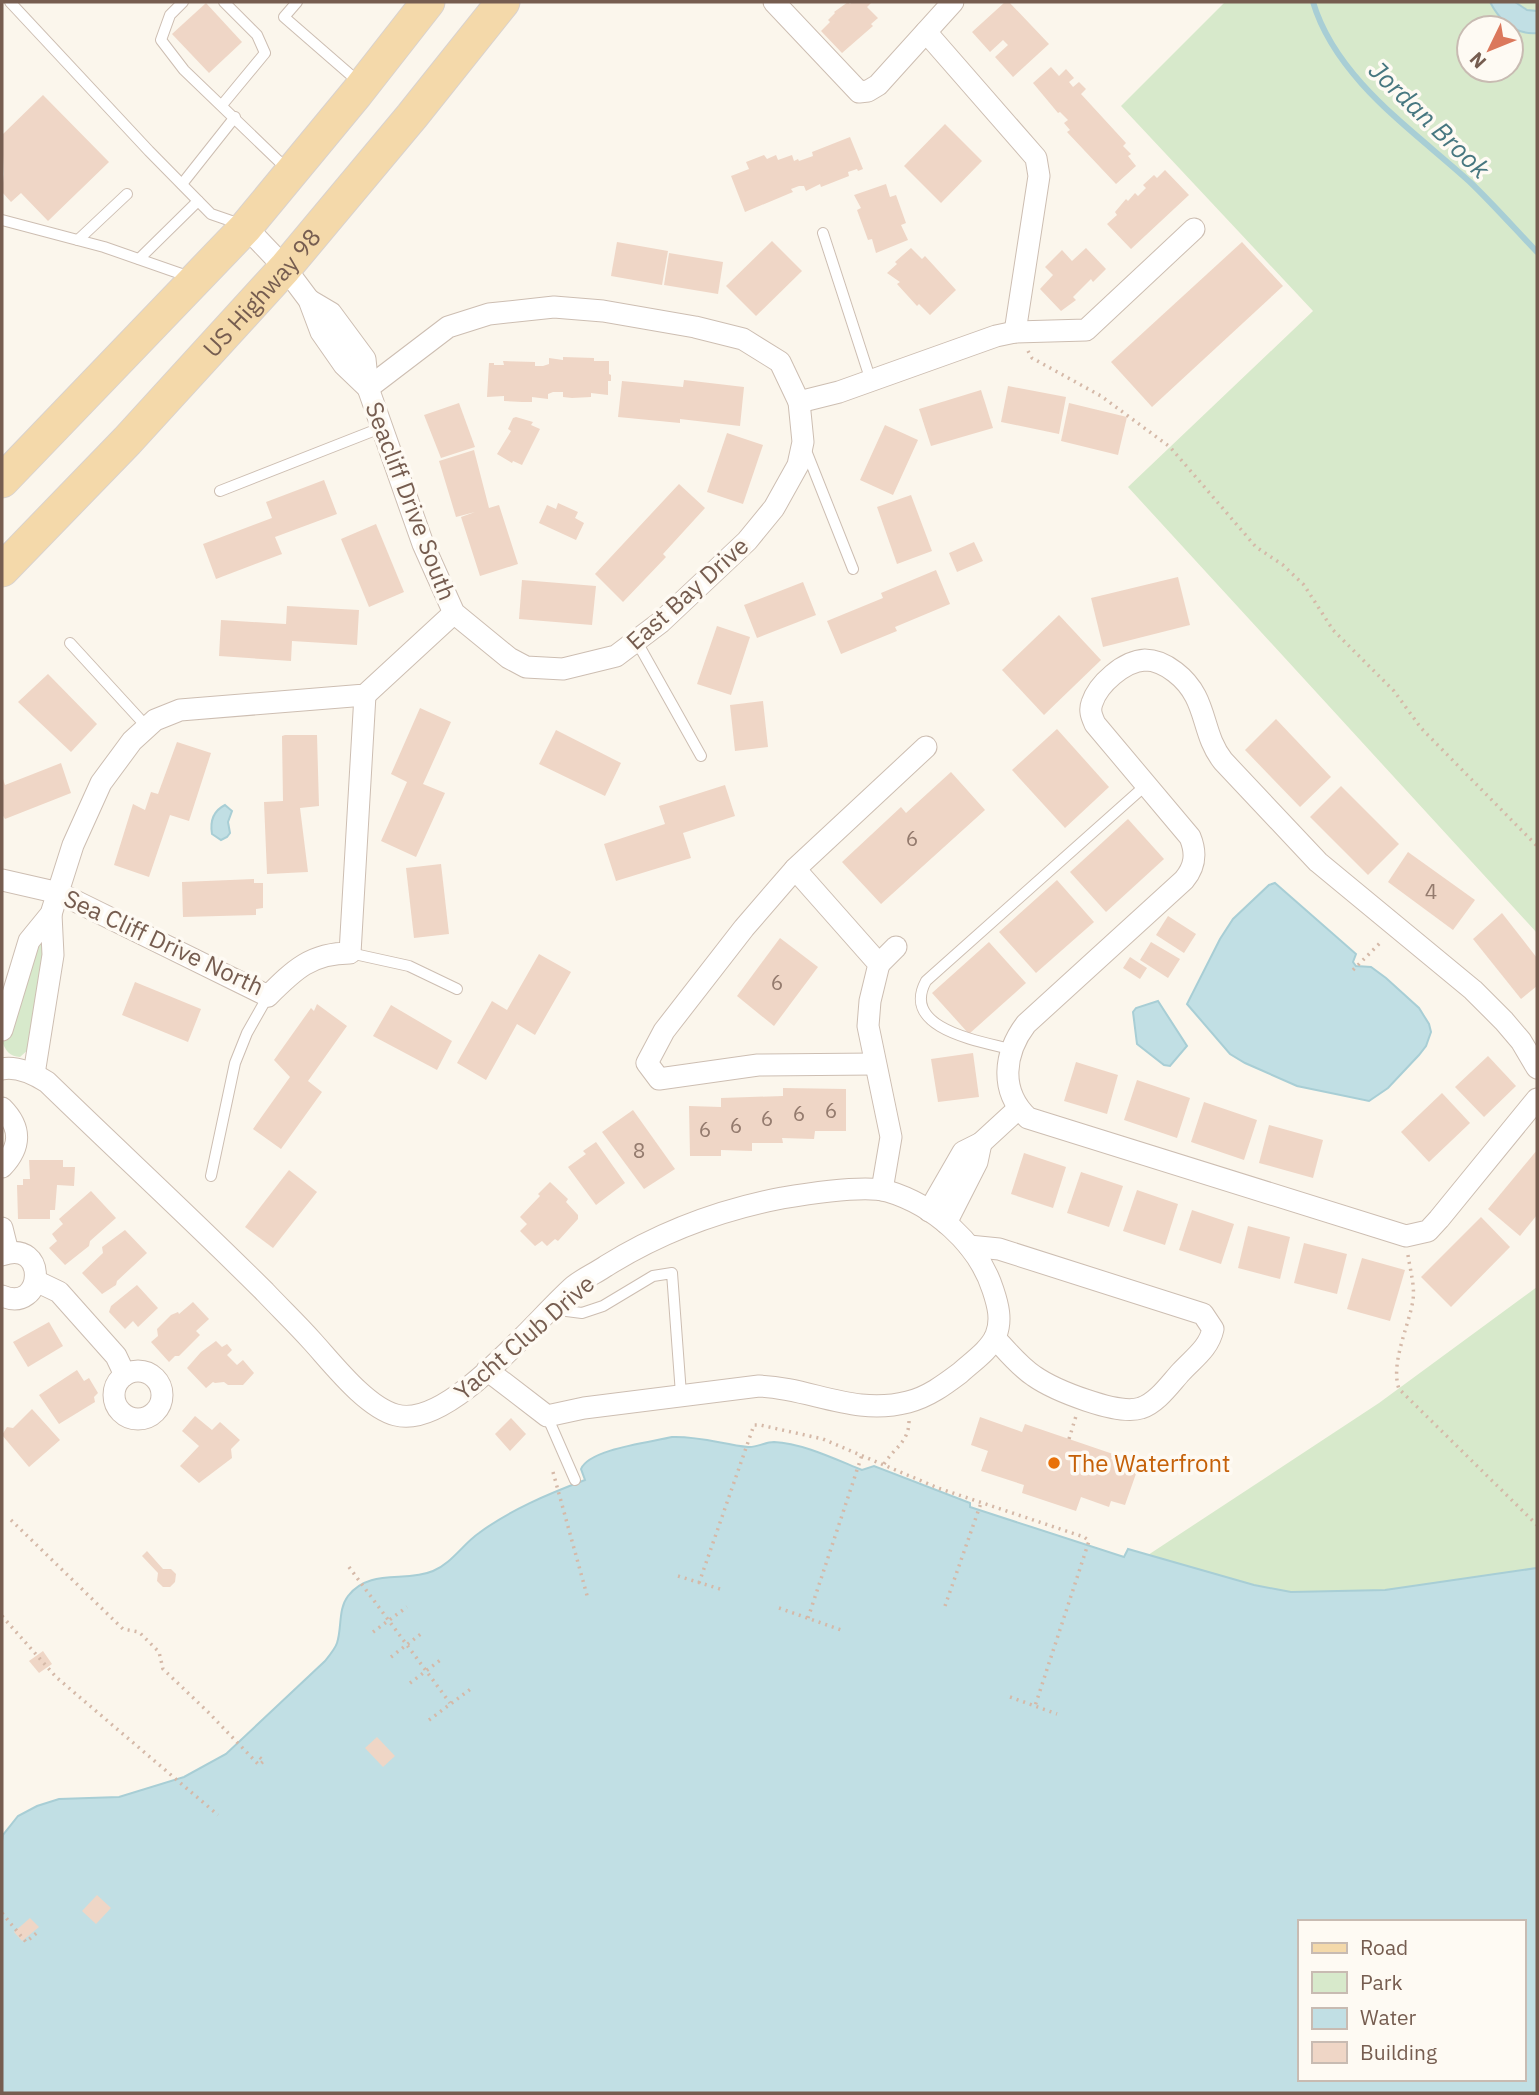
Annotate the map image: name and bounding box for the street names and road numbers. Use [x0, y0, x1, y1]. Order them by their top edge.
street label: US Highway 98 [196, 221, 328, 364]
street label: Seacliff Drive South [358, 397, 464, 605]
street label: East Bay Drive [619, 530, 755, 656]
street label: Sea Cliff Drive North [59, 882, 269, 1002]
street label: Yacht Club Drive [447, 1267, 601, 1407]

